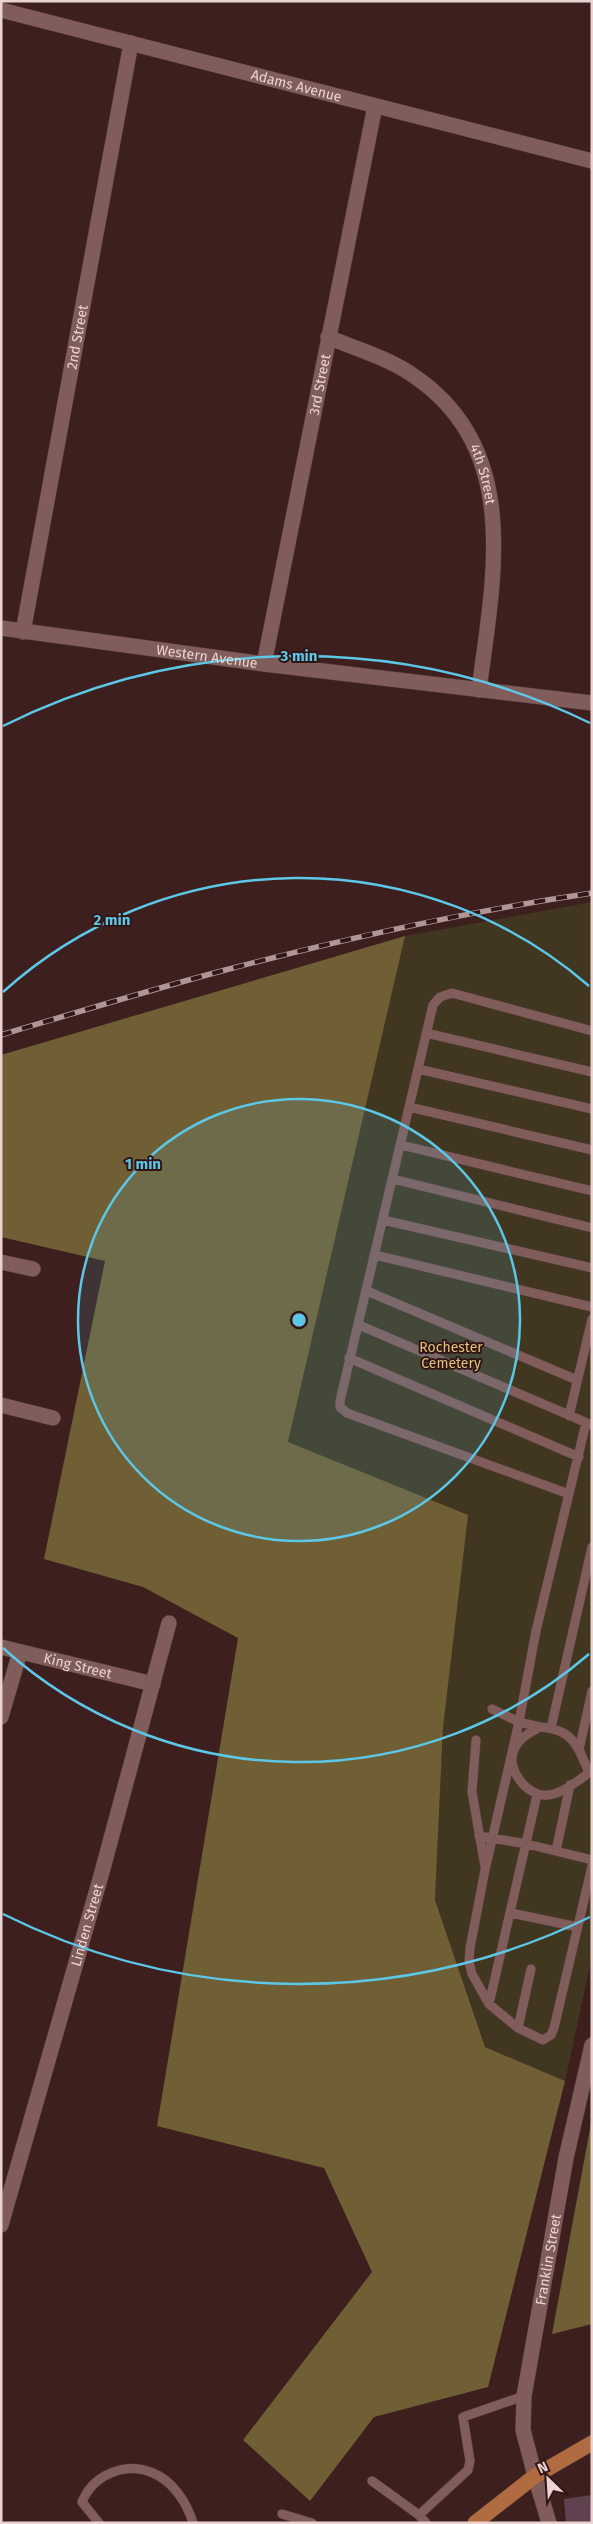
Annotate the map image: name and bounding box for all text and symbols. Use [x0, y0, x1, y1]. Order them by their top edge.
street label: Adams Avenue [249, 66, 343, 106]
street label: 2nd Street [63, 302, 92, 371]
street label: 3rd Street [306, 352, 335, 417]
street label: 4th Street [466, 441, 499, 507]
street label: Western Avenue [155, 641, 259, 672]
text: 3 min [280, 647, 317, 665]
text: 2 min [94, 911, 130, 929]
text: 1 min [125, 1155, 161, 1173]
centre of rings [290, 1311, 308, 1329]
park label: Rochester Cemetery [419, 1339, 483, 1372]
street label: King Street [42, 1650, 114, 1683]
street label: Linden Street [67, 1881, 107, 1968]
street label: Franklin Street [532, 2212, 565, 2307]
north arrow [523, 2454, 573, 2504]
text: N [535, 2458, 551, 2477]

